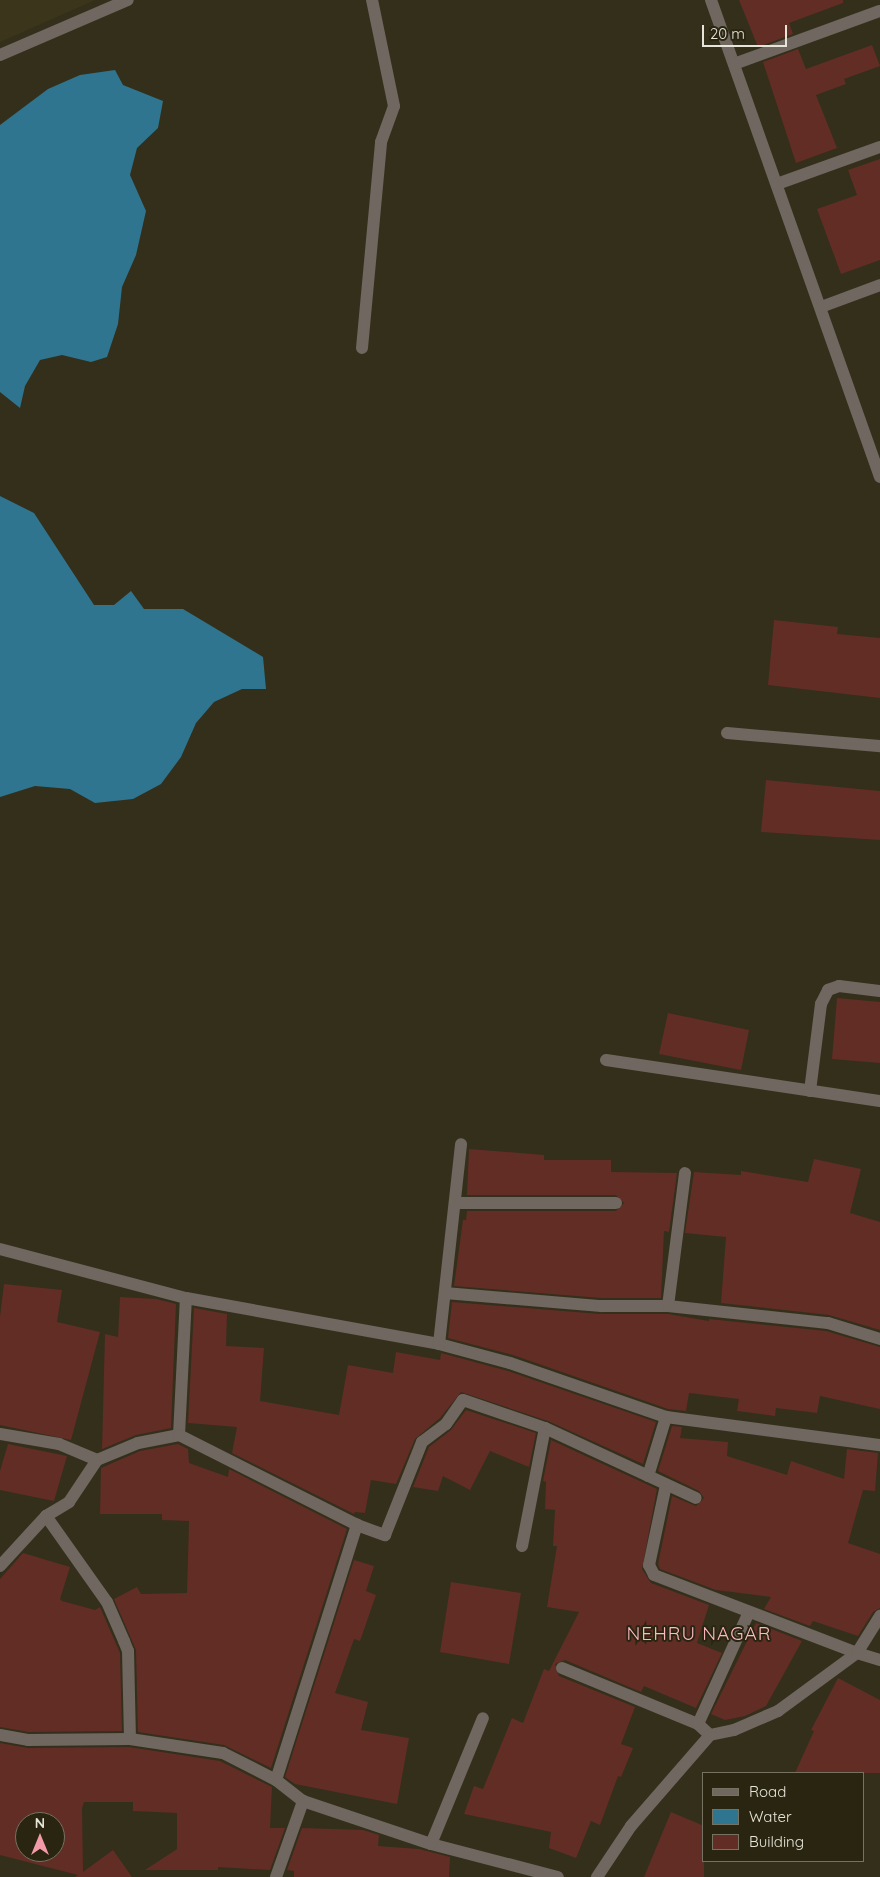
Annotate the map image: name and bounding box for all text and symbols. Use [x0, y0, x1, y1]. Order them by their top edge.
scale bar [705, 15, 790, 47]
text: 20 m [710, 24, 745, 43]
district label: NEHRU NAGAR [625, 1623, 773, 1645]
legend [702, 1772, 865, 1862]
text: Road [749, 1782, 786, 1801]
text: Water [749, 1807, 792, 1826]
north arrow [15, 1812, 65, 1862]
text: N [35, 1814, 45, 1832]
text: Building [749, 1832, 804, 1851]

